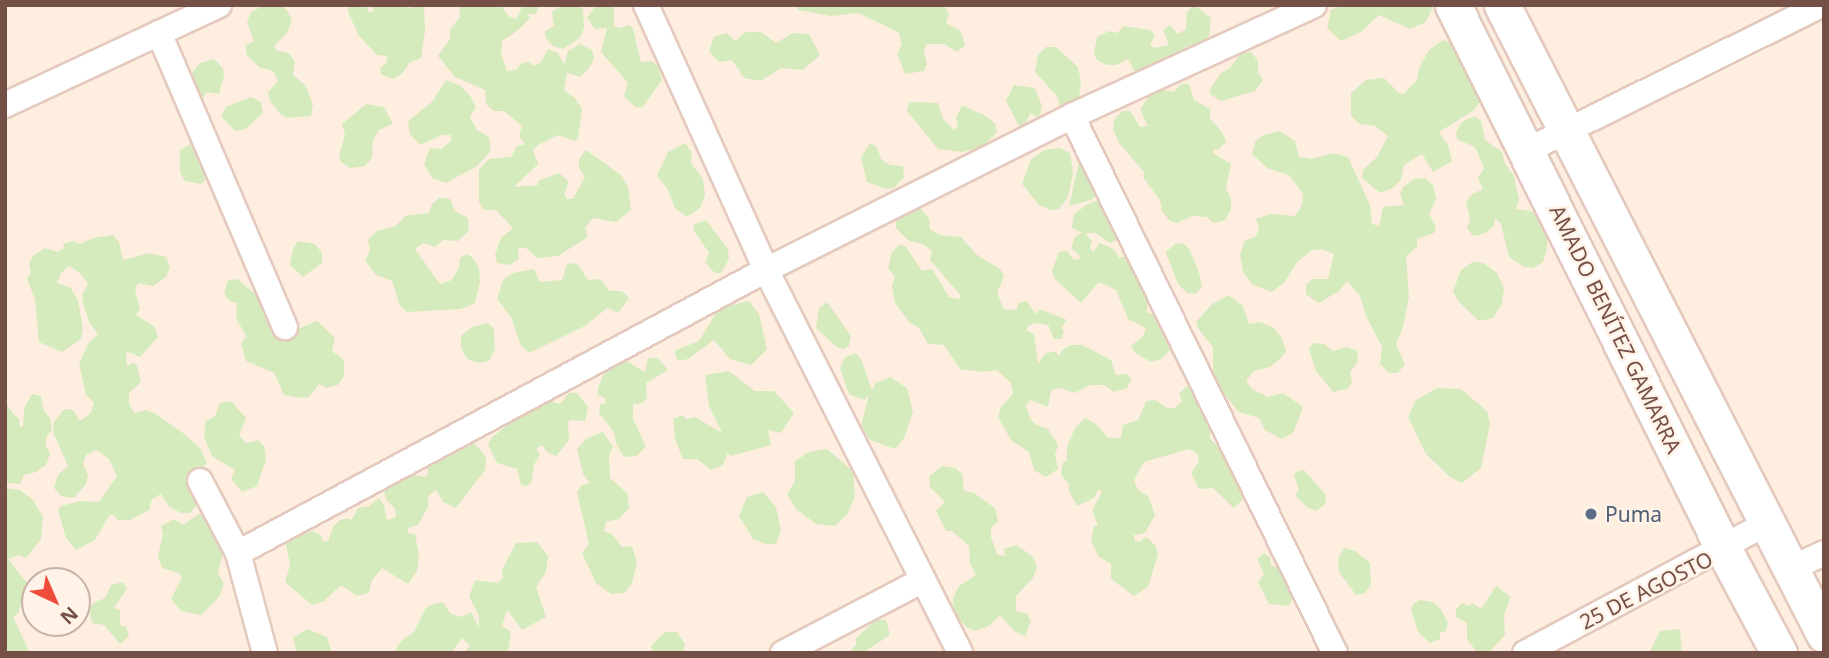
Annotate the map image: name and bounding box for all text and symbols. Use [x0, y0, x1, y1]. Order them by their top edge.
street label: AMADO BENÍTEZ GAMARRA [1545, 201, 1687, 457]
place label: Puma [1605, 501, 1662, 527]
marker: Puma [1583, 506, 1599, 522]
street label: 25 DE AGOSTO [1575, 546, 1717, 634]
north arrow [21, 567, 91, 637]
text: N [55, 601, 84, 630]

